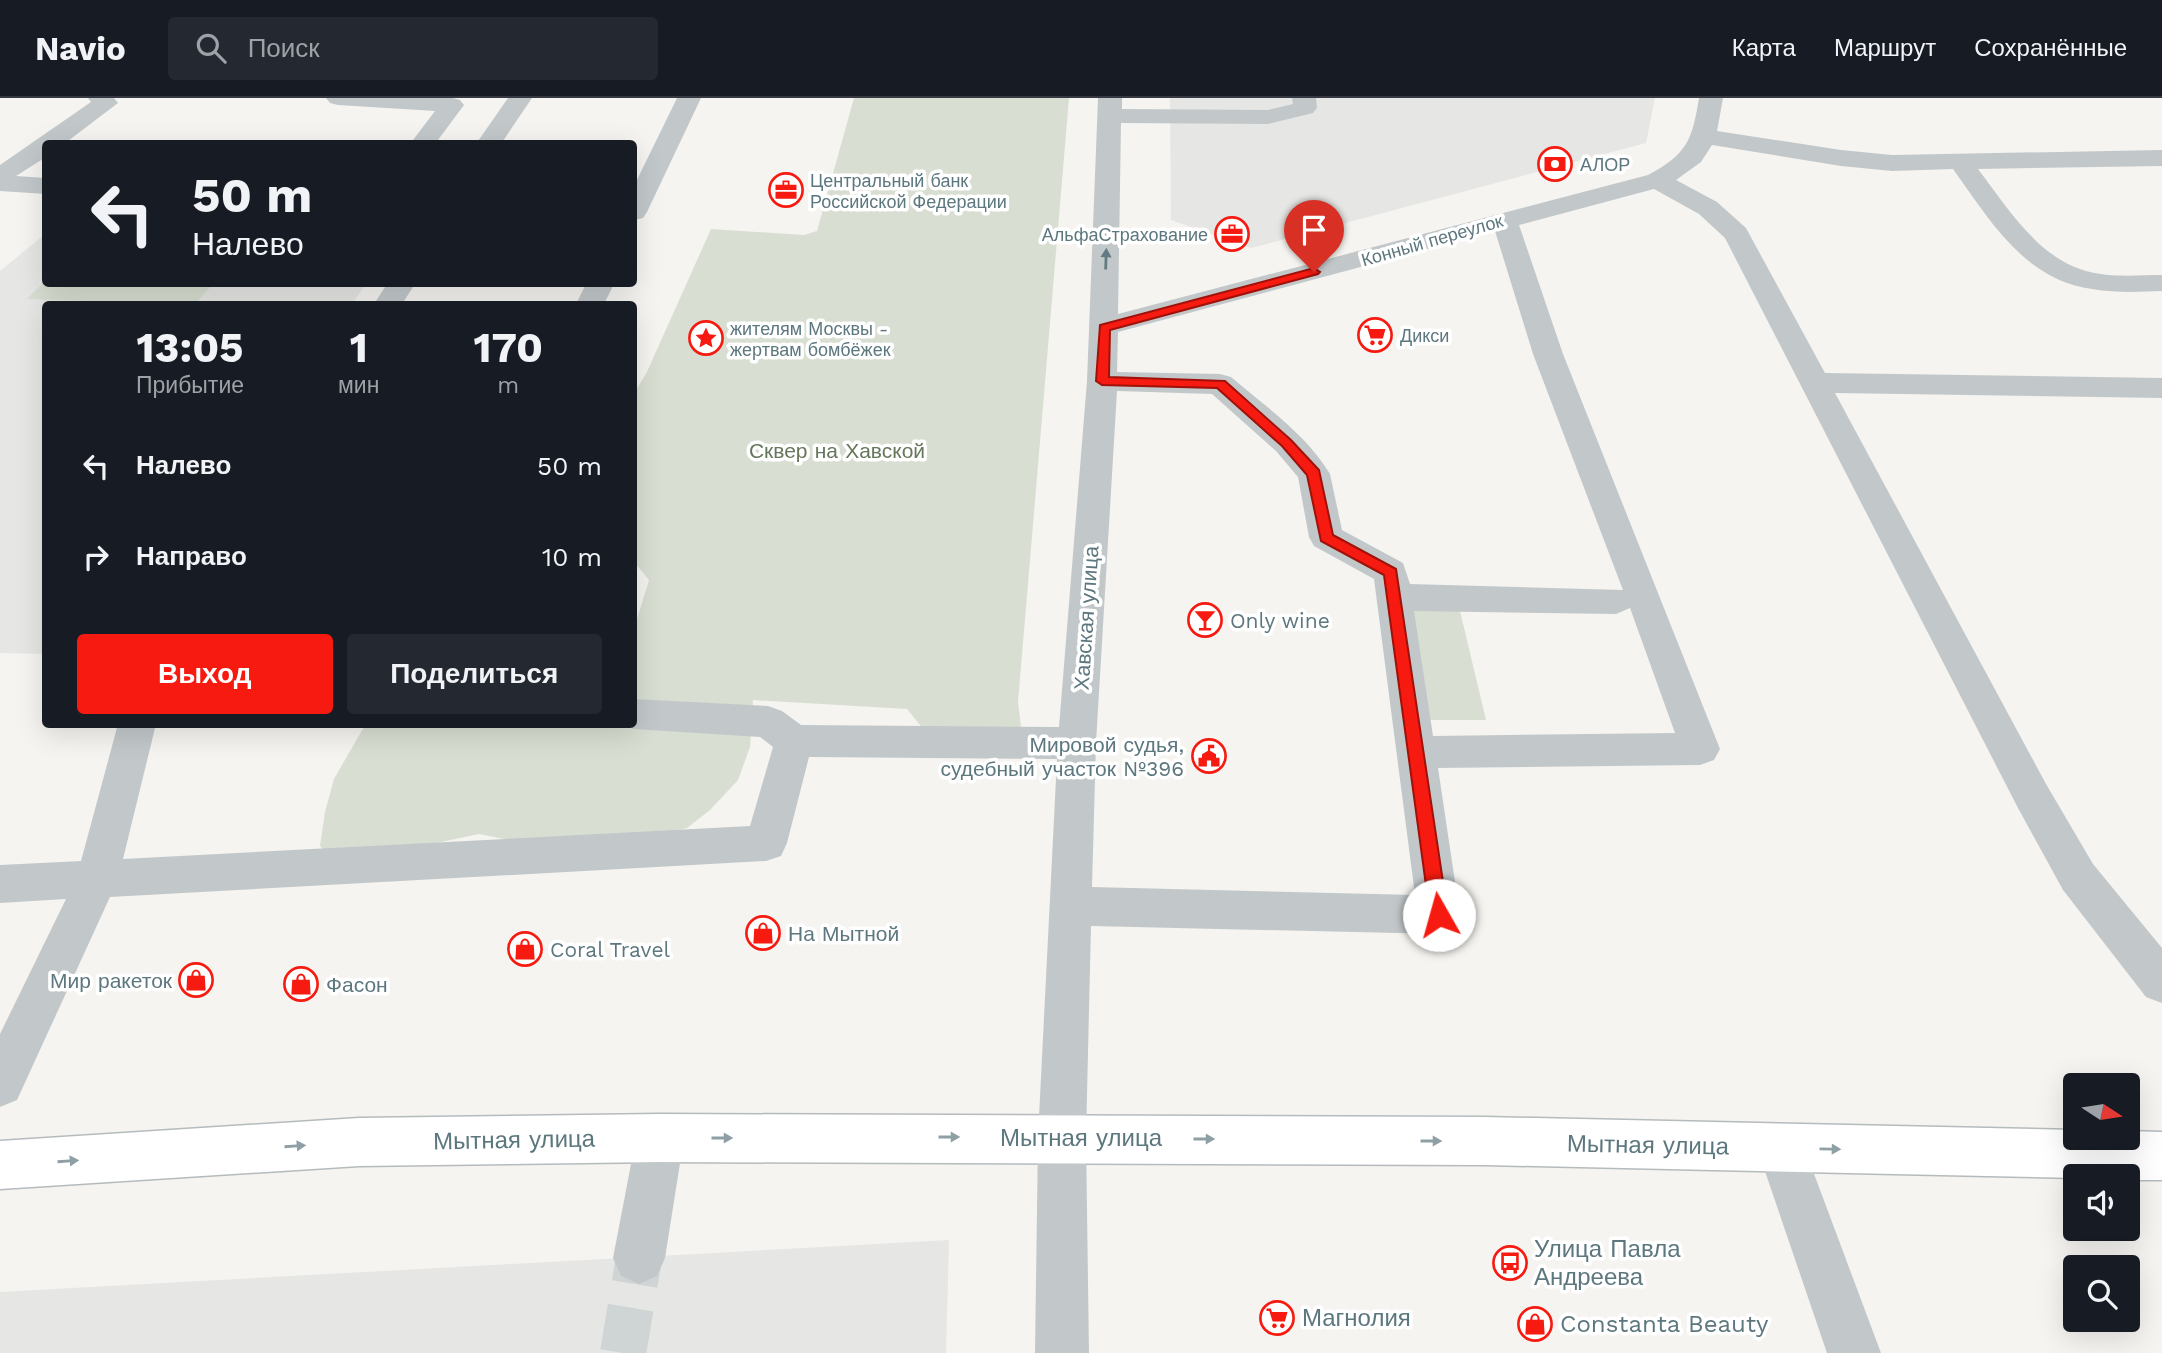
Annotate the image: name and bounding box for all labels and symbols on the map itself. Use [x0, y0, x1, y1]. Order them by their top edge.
bank icon: АЛОР [1536, 145, 1574, 183]
place label: АЛОР [1580, 154, 1630, 175]
place label: Центральный банк Российской Федерации [810, 170, 1007, 212]
office icon: Центральный банк Российской Федерации [767, 171, 805, 209]
pin [1284, 200, 1344, 272]
street label: Конный переулок [1359, 210, 1505, 270]
office icon: АльфаСтрахование [1213, 215, 1251, 253]
place label: АльфаСтрахование [1042, 224, 1208, 245]
one-way arrow [1100, 248, 1111, 270]
supermarket icon: Дикси [1356, 316, 1394, 354]
place label: жителям Москвы - жертвам бомбёжек [730, 318, 891, 360]
place icon: жителям Москвы - жертвам бомбёжек [687, 319, 725, 357]
place label: Дикси [1400, 325, 1449, 346]
park label: Сквер на Хавской [749, 438, 925, 463]
street label: Хавская улица [1068, 545, 1104, 691]
bar icon: Only wine [1186, 601, 1224, 639]
place label: Only wine [1230, 608, 1330, 633]
place label: Мировой судья, судебный участок №396 [940, 732, 1184, 781]
public building icon: Мировой судья, судебный участок №396 [1190, 737, 1228, 775]
position arrow [1402, 878, 1476, 952]
shop icon: На Мытной [744, 914, 782, 952]
place label: На Мытной [788, 921, 899, 946]
shop icon: Coral Travel [506, 930, 544, 968]
place label: Coral Travel [550, 937, 671, 962]
shop icon: Мир ракеток [177, 961, 215, 999]
shop icon: Фасон [282, 965, 320, 1003]
place label: Мир ракеток [50, 968, 173, 993]
place label: Фасон [326, 972, 388, 997]
north arrow [2063, 1073, 2140, 1150]
street label: Мытная улица [1000, 1124, 1163, 1152]
street label: Мытная улица [433, 1125, 596, 1155]
street label: Мытная улица [1567, 1130, 1730, 1160]
one-way arrow [938, 1131, 960, 1143]
one-way arrow [711, 1132, 733, 1143]
one-way arrow [1193, 1133, 1215, 1145]
one-way arrow [1421, 1135, 1443, 1147]
one-way arrow [284, 1141, 306, 1152]
one-way arrow [1819, 1143, 1841, 1155]
one-way arrow [57, 1155, 79, 1166]
place label: Улица Павла Андреева [1534, 1235, 1681, 1291]
bus stop icon: Улица Павла Андреева [1491, 1244, 1529, 1282]
supermarket icon: Магнолия [1258, 1299, 1296, 1337]
place label: Магнолия [1302, 1304, 1411, 1332]
shop icon: Constanta Beauty [1516, 1305, 1554, 1343]
place label: Constanta Beauty [1560, 1310, 1769, 1338]

